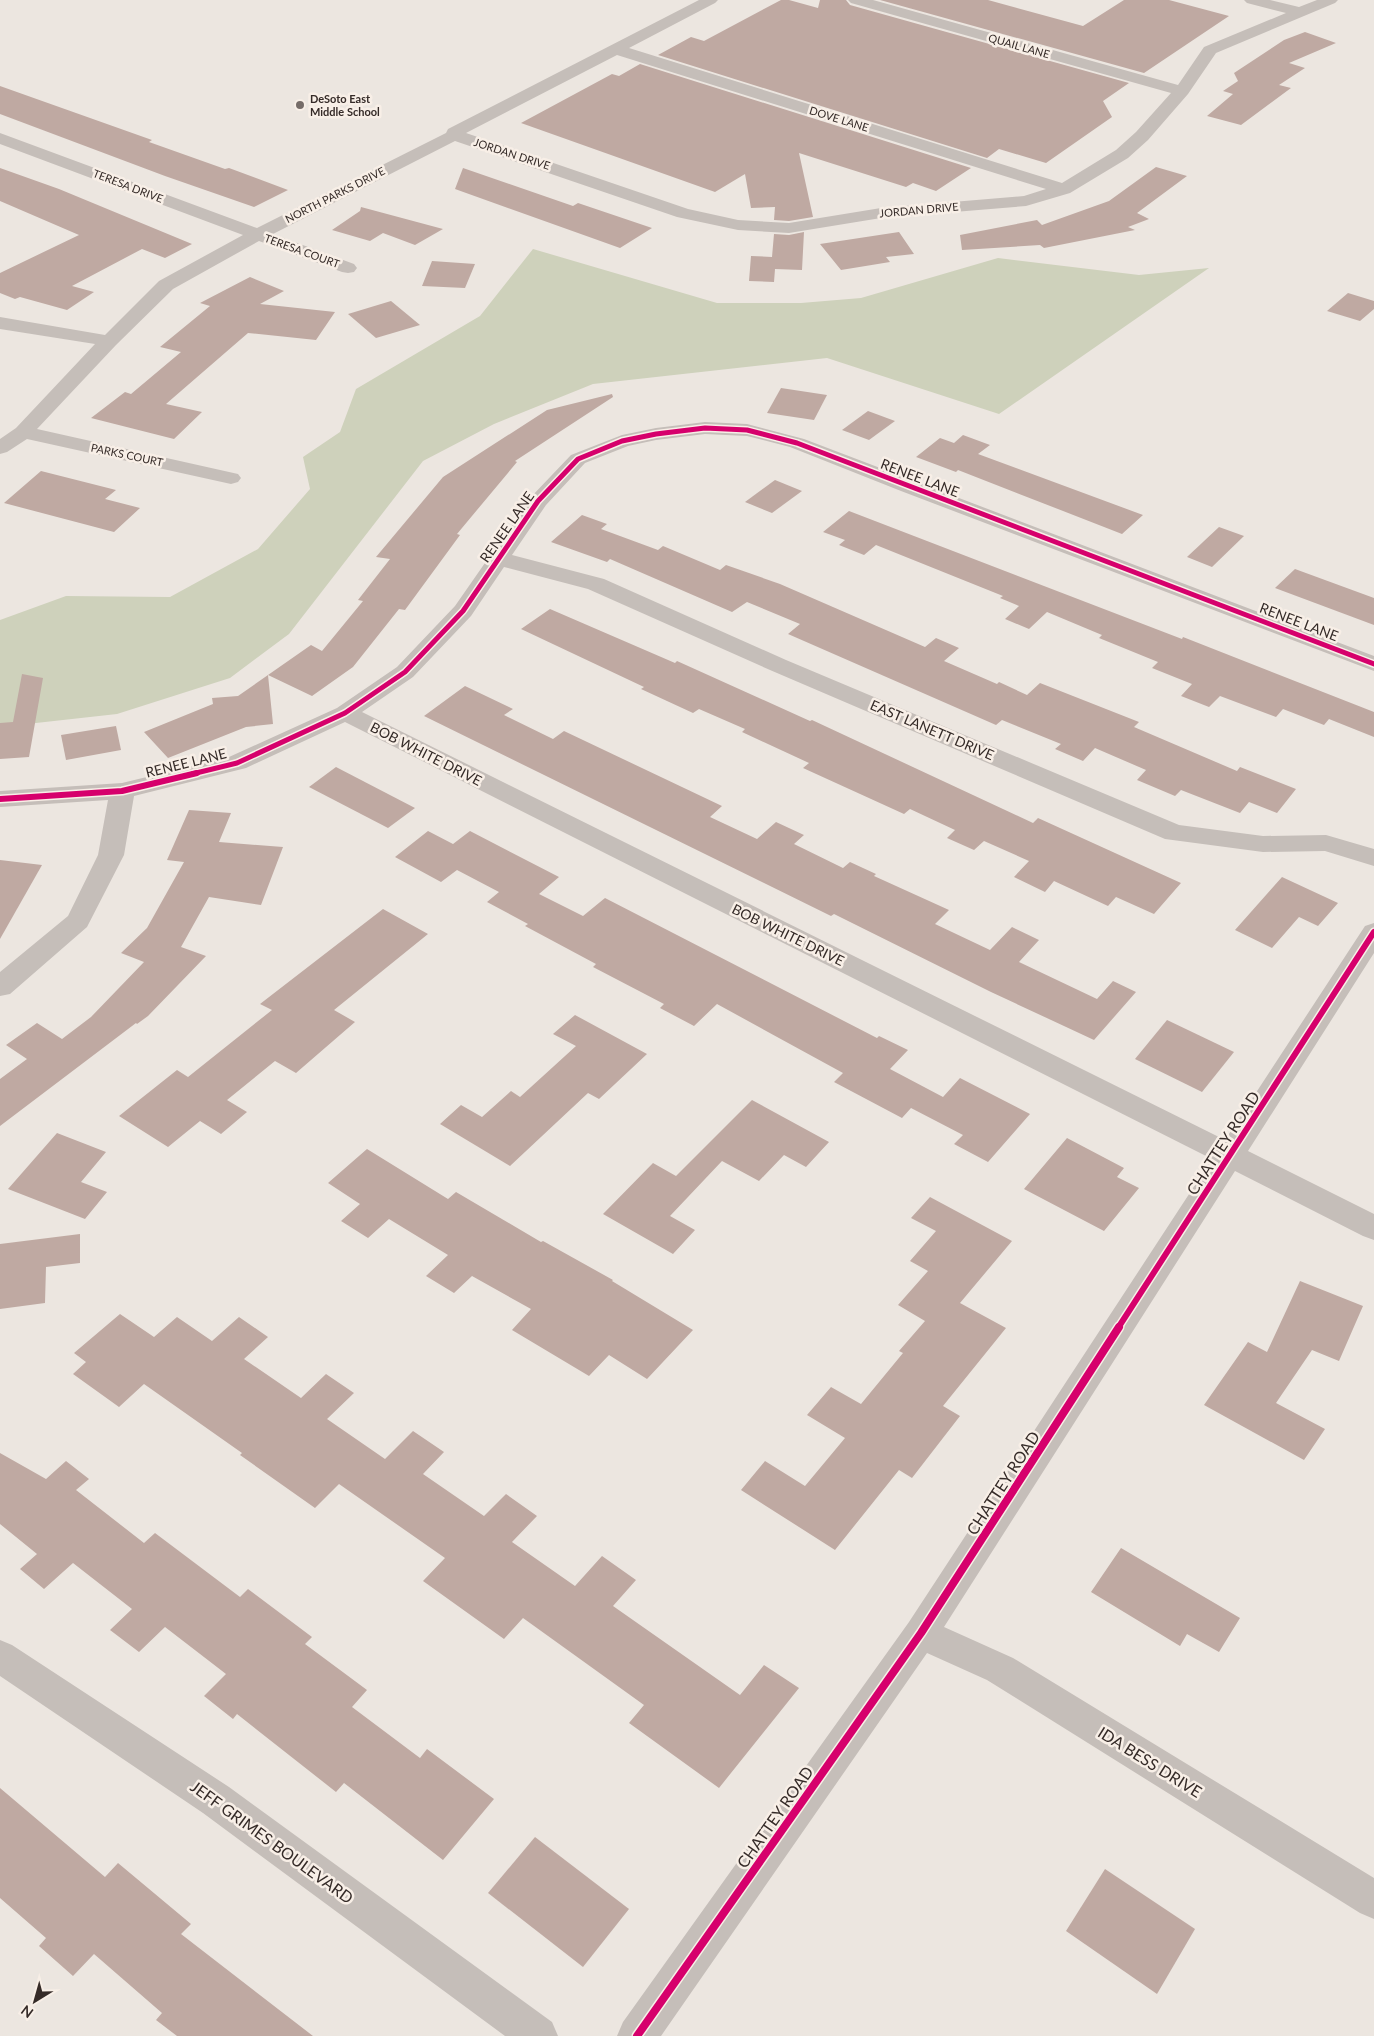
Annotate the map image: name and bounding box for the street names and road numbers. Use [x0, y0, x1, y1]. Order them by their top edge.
street label: QUAIL LANE [987, 31, 1051, 60]
street label: DOVE LANE [808, 103, 870, 134]
street label: JORDAN DRIVE [472, 135, 552, 172]
street label: NORTH PARKS DRIVE [283, 164, 387, 225]
street label: TERESA DRIVE [91, 166, 165, 205]
street label: JORDAN DRIVE [879, 200, 959, 219]
street label: TERESA COURT [263, 231, 342, 270]
street label: PARKS COURT [90, 440, 165, 469]
street label: RENEE LANE [879, 455, 962, 500]
street label: RENEE LANE [476, 488, 537, 565]
street label: RENEE LANE [1258, 599, 1341, 644]
street label: EAST LANETT DRIVE [868, 696, 997, 763]
street label: BOB WHITE DRIVE [368, 718, 485, 789]
street label: RENEE LANE [144, 744, 228, 781]
street label: BOB WHITE DRIVE [729, 900, 847, 969]
street label: CHATTEY ROAD [1182, 1087, 1263, 1198]
street label: CHATTEY ROAD [962, 1427, 1043, 1538]
street label: IDA BESS DRIVE [1095, 1722, 1206, 1801]
street label: CHATTEY ROAD [733, 1762, 817, 1871]
street label: JEFF GRIMES BOULEVARD [187, 1776, 357, 1907]

